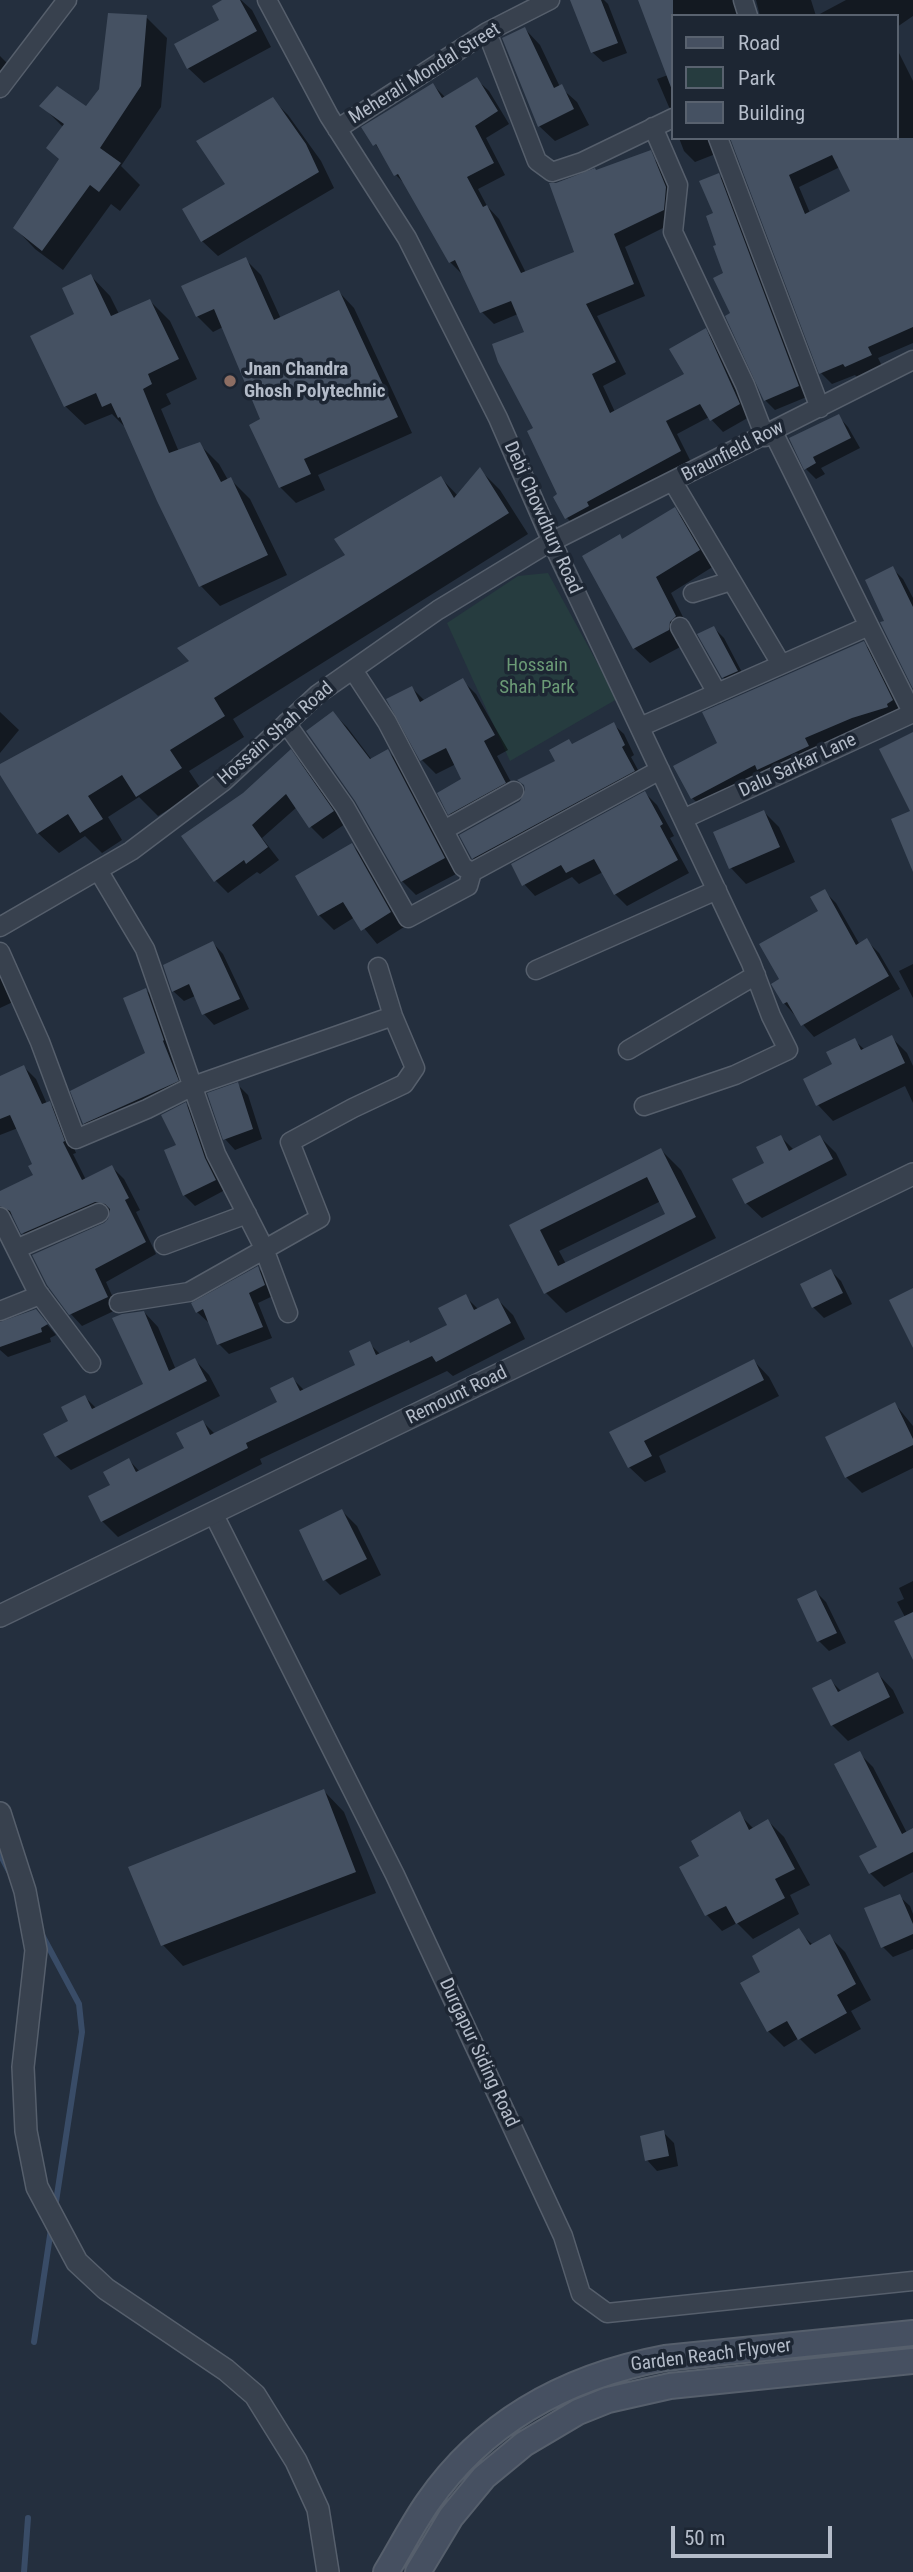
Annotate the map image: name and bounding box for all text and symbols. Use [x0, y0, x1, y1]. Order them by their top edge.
legend [671, 14, 899, 140]
street label: Meherali Mondal Street [345, 18, 505, 130]
text: Road [738, 31, 780, 55]
text: Park [738, 66, 775, 90]
text: Building [738, 101, 805, 125]
place label: Jnan Chandra Ghosh Polytechnic [244, 359, 386, 403]
marker: Jnan Chandra Ghosh Polytechnic [222, 373, 238, 389]
street label: Braunfield Row [678, 417, 788, 487]
street label: Debi Chowdhury Road [498, 439, 586, 597]
park label: Hossain Shah Park [499, 655, 575, 699]
street label: Hossain Shah Road [214, 678, 338, 790]
street label: Dalu Sarkar Lane [736, 729, 860, 803]
street label: Remount Road [403, 1362, 511, 1430]
street label: Durgapur Siding Road [433, 1975, 523, 2131]
street label: Garden Reach Flyover [629, 2335, 793, 2377]
scale bar [675, 2512, 836, 2556]
text: 50 m [684, 2526, 725, 2550]

